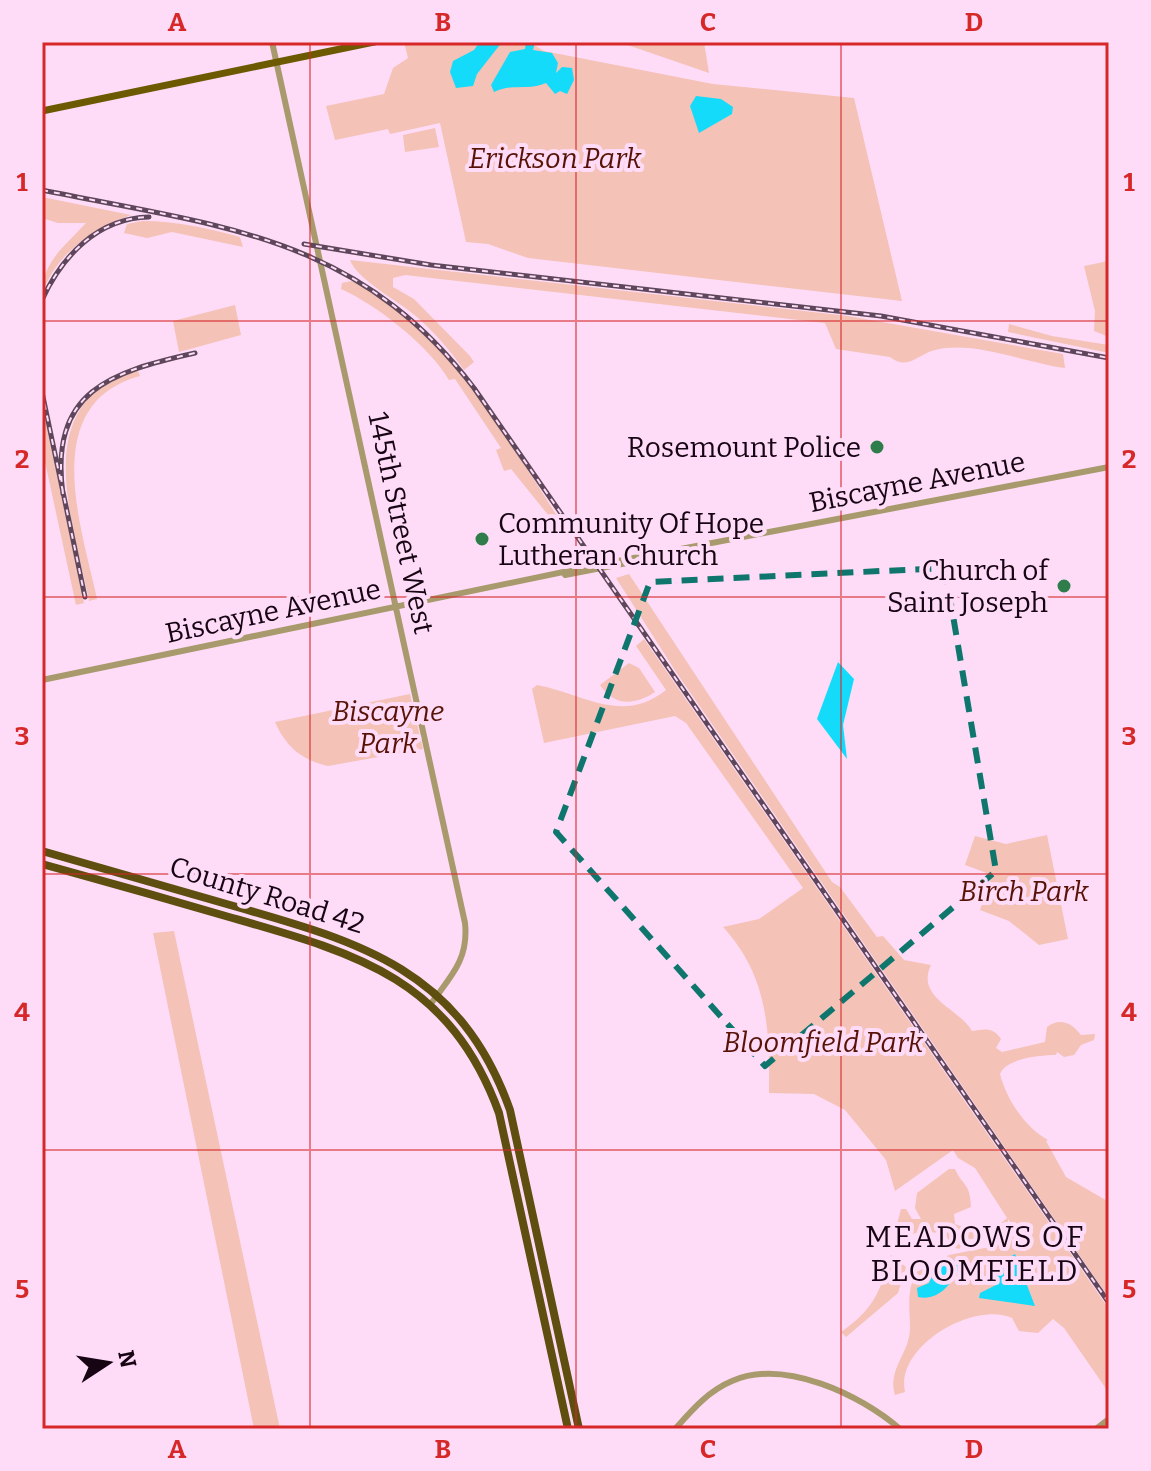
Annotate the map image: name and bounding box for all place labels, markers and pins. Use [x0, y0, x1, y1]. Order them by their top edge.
place label: Rosemount Police [627, 431, 861, 464]
marker: Rosemount Police [868, 438, 886, 456]
place label: Community Of Hope Lutheran Church [498, 507, 764, 572]
marker: Community Of Hope Lutheran Church [473, 530, 491, 548]
place label: Church of Saint Joseph [887, 554, 1050, 619]
marker: Church of Saint Joseph [1055, 577, 1073, 595]

